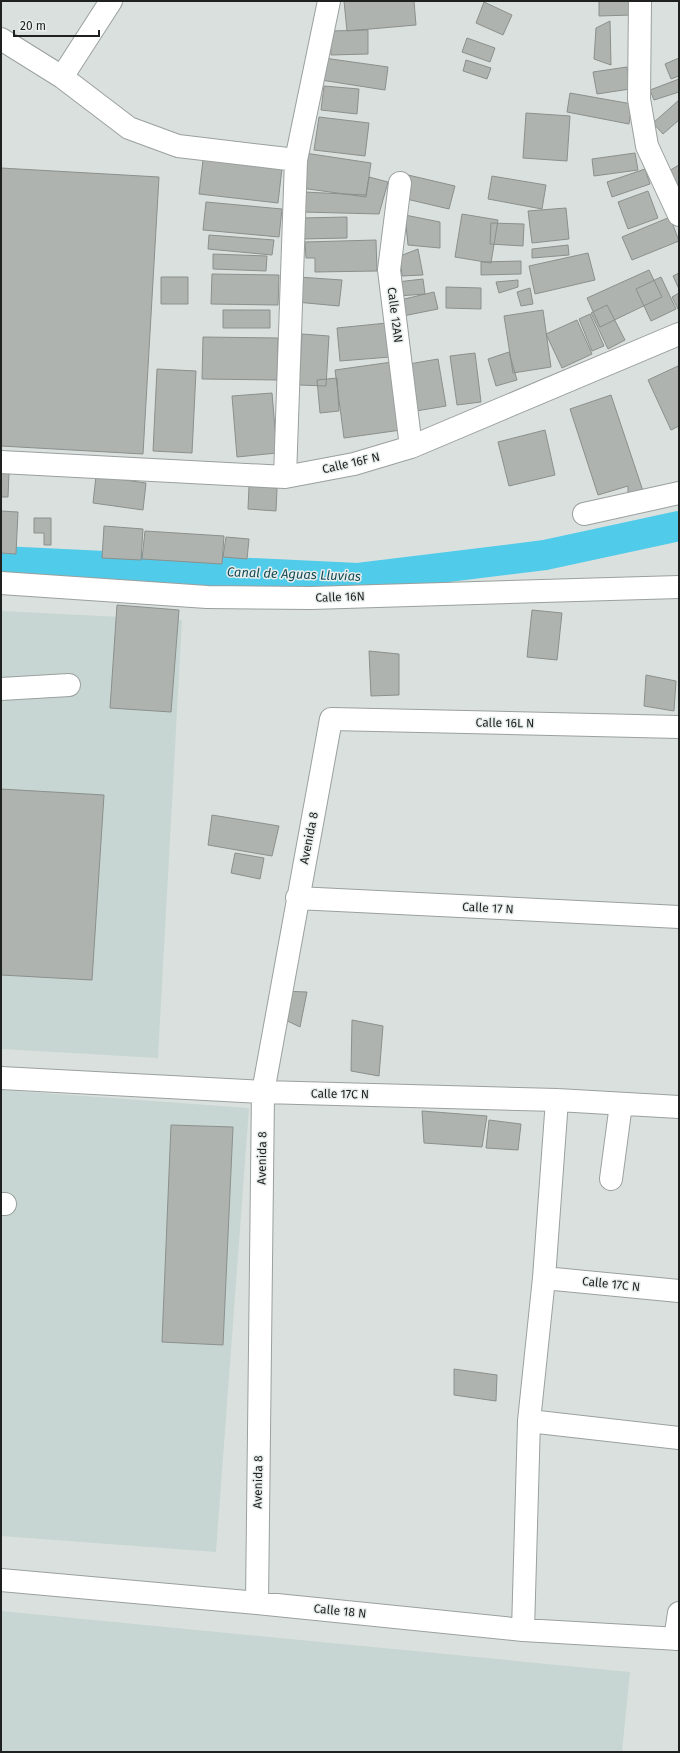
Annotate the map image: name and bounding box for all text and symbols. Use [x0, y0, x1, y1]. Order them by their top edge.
scale bar [14, 12, 99, 38]
text: 20 m [20, 19, 46, 33]
street label: Calle 12AN [385, 286, 405, 344]
street label: Calle 16F N [321, 450, 381, 476]
water label: Canal de Aguas Lluvias [227, 564, 361, 584]
street label: Calle 16N [315, 589, 365, 605]
street label: Calle 16L N [476, 715, 534, 731]
street label: Avenida 8 [297, 810, 321, 865]
street label: Calle 17 N [462, 900, 514, 916]
street label: Calle 17C N [311, 1086, 369, 1102]
street label: Avenida 8 [255, 1131, 269, 1185]
street label: Calle 17C N [581, 1274, 641, 1294]
street label: Avenida 8 [251, 1455, 265, 1509]
street label: Calle 18 N [313, 1601, 367, 1621]

